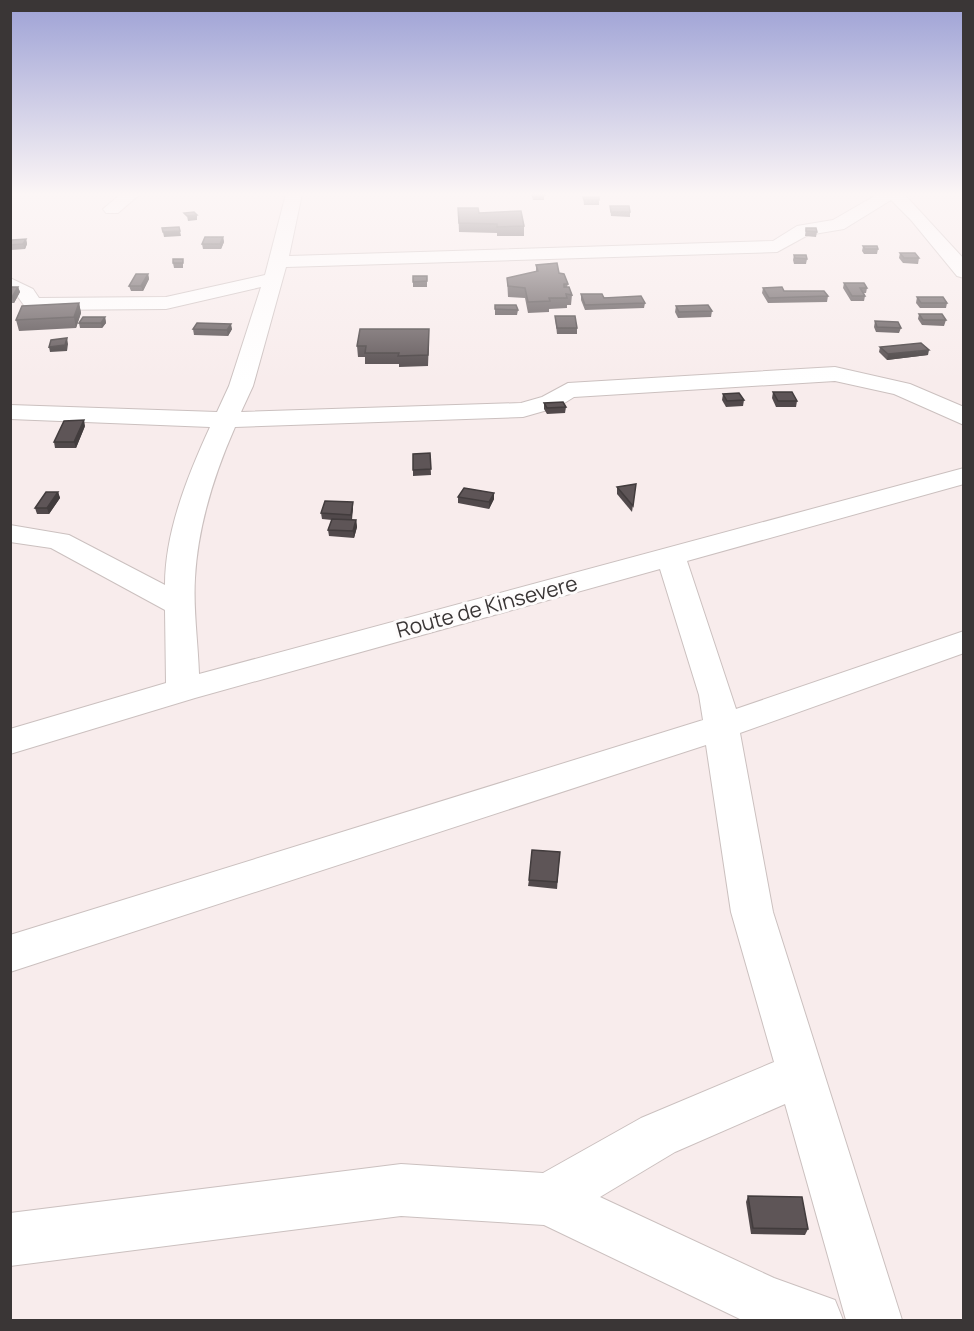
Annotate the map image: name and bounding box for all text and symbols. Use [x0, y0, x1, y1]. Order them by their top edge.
street label: Route de Kinsevere [393, 568, 580, 644]

